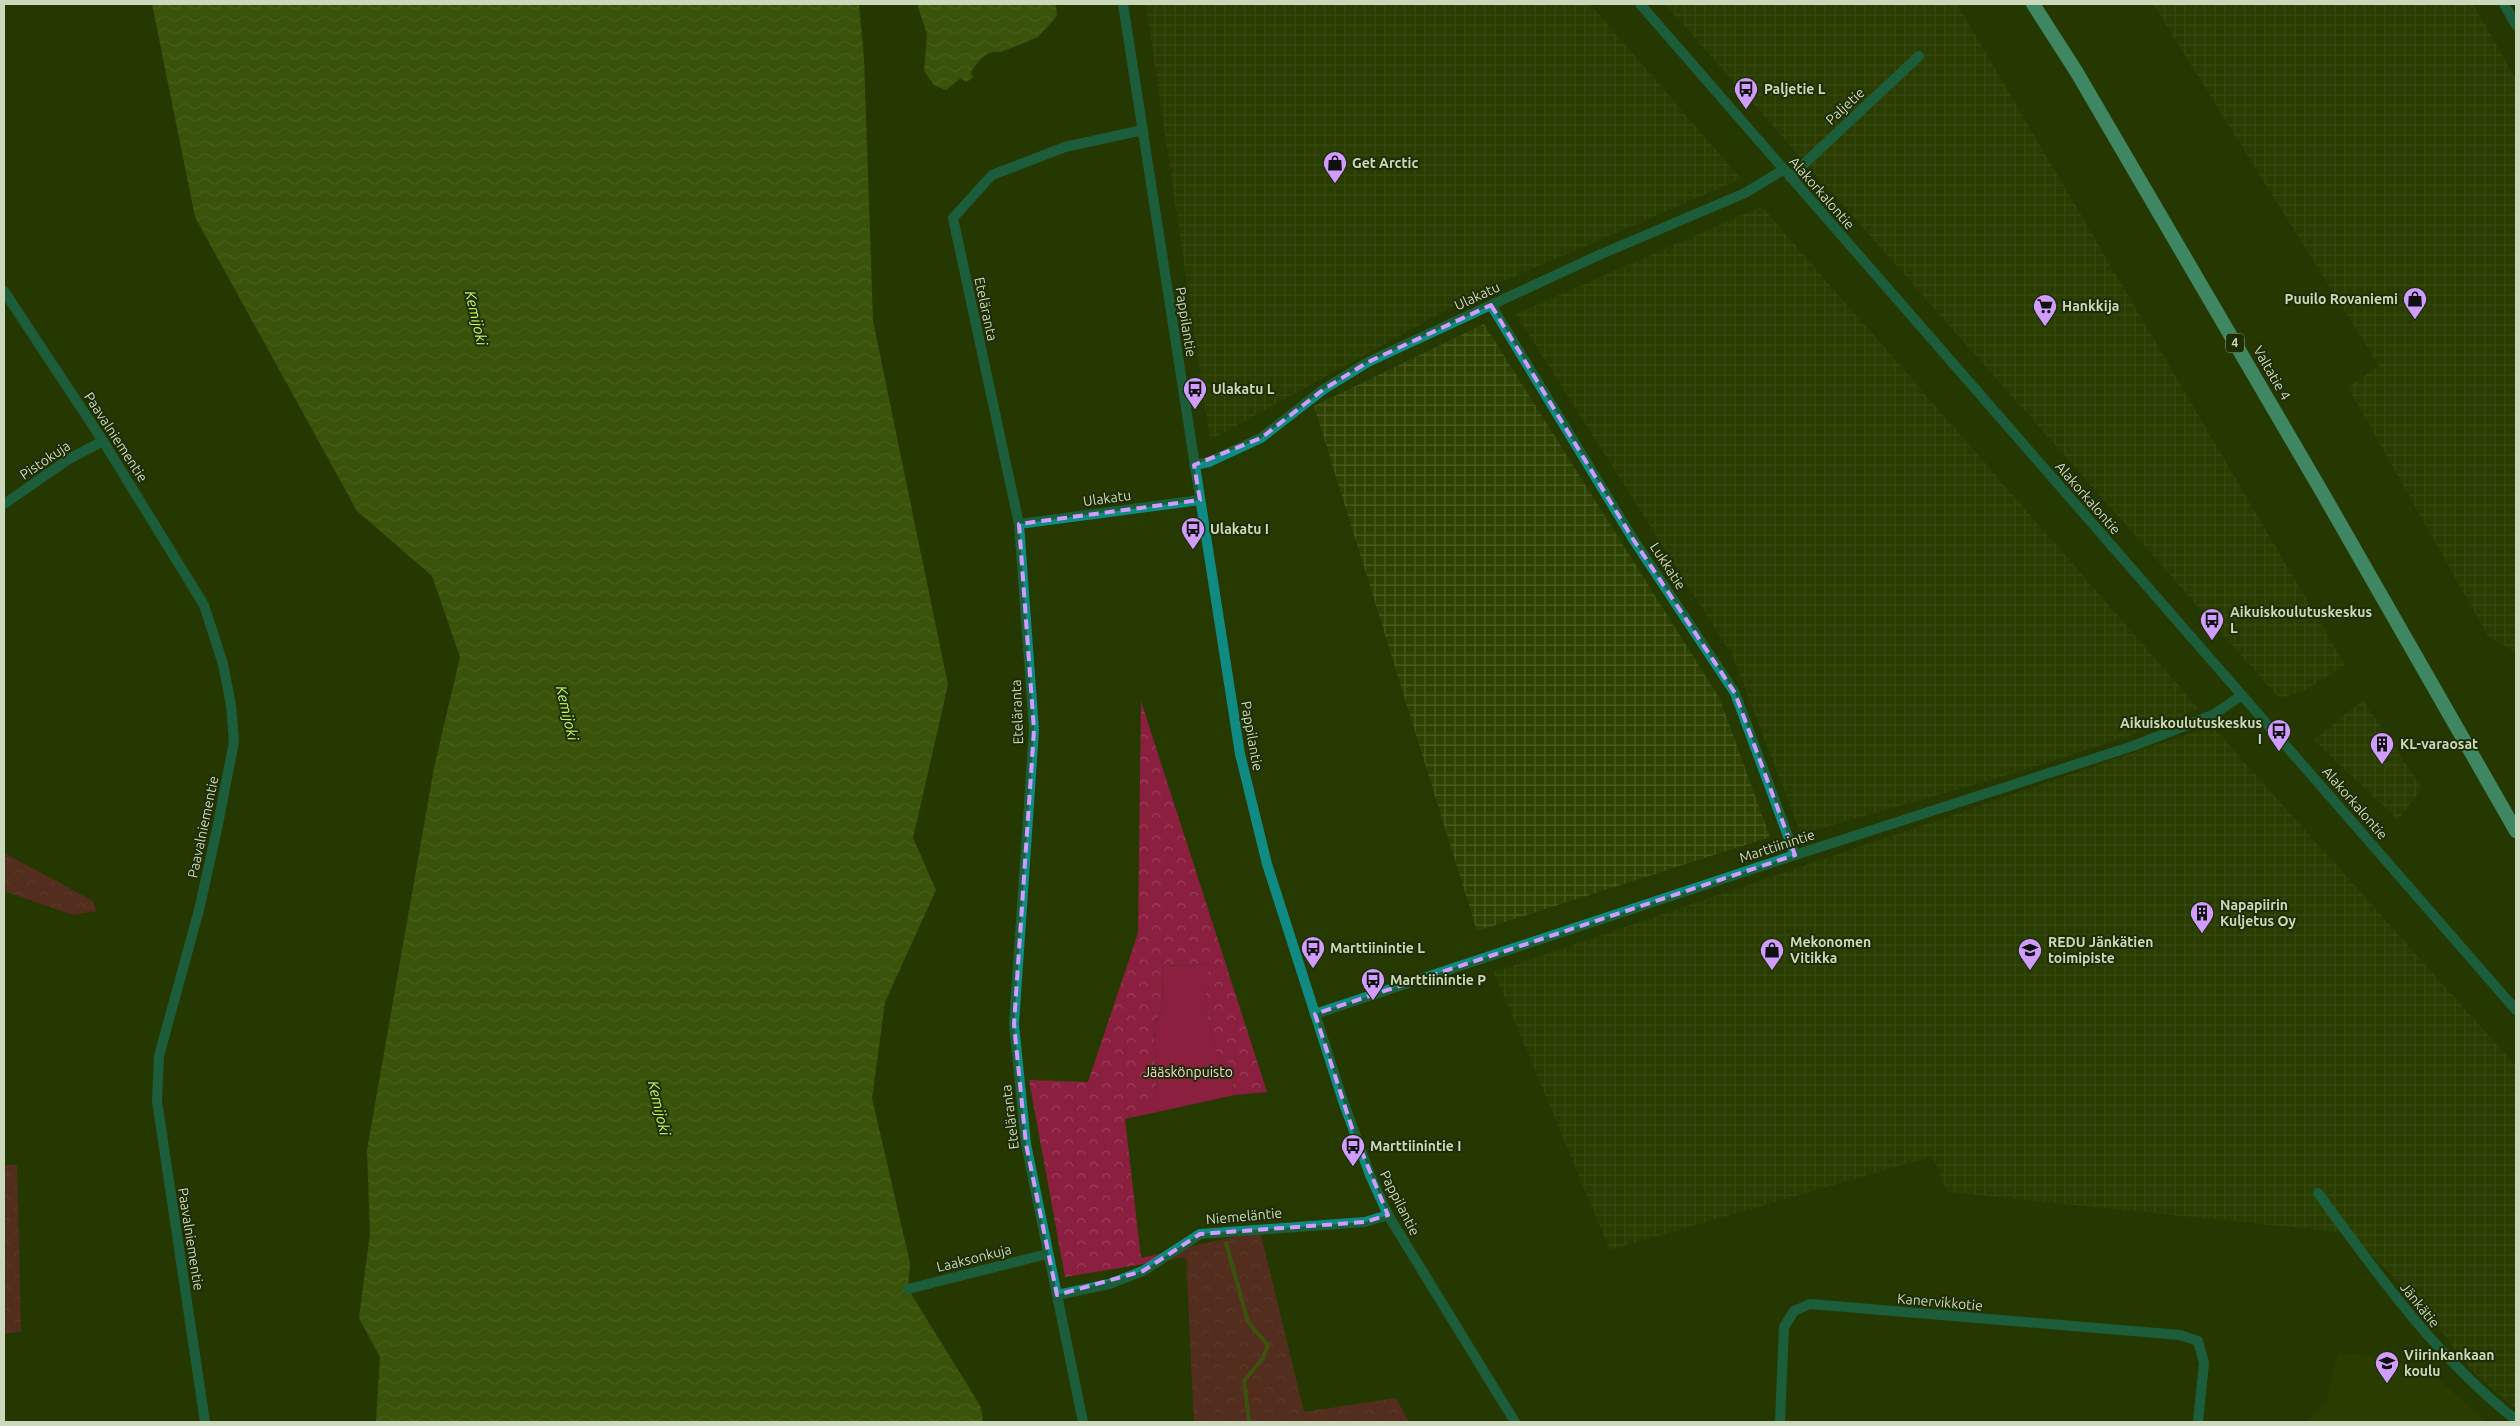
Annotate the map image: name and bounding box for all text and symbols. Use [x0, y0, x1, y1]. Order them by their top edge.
bus stop icon: Paljetie L [1733, 76, 1759, 110]
place label: Paljetie L [1764, 81, 1826, 97]
street label: Paljetie [1822, 84, 1868, 128]
shop icon: Get Arctic [1322, 150, 1348, 184]
street label: Alakorkalontie [1786, 153, 1858, 233]
place label: Get Arctic [1352, 155, 1418, 171]
street label: Eteläranta [971, 275, 1001, 343]
street label: Ulakatu [1452, 279, 1502, 313]
street label: Pappilantie [1173, 286, 1199, 358]
shop icon: Puuilo Rovaniemi [2402, 286, 2428, 320]
water label: Kemijoki [462, 289, 491, 348]
place label: Puuilo Rovaniemi [2285, 291, 2398, 307]
supermarket icon: Hankkija [2032, 293, 2058, 327]
place label: Hankkija [2062, 298, 2119, 314]
road number: 4 [2226, 333, 2244, 352]
street label: Valtatie 4 [2250, 343, 2294, 403]
bus stop icon: Ulakatu L [1182, 376, 1208, 410]
place label: Ulakatu L [1212, 381, 1275, 397]
street label: Paavalniementie [81, 389, 151, 485]
street label: Pistokuja [17, 437, 73, 483]
street label: Alakorkalontie [2052, 458, 2124, 538]
street label: Ulakatu [1082, 487, 1132, 509]
bus stop icon: Ulakatu I [1180, 516, 1206, 550]
place label: Ulakatu I [1210, 521, 1269, 537]
street label: Lukkatie [1647, 539, 1689, 593]
place label: Aikuiskoulutuskeskus L [2230, 604, 2372, 636]
bus stop icon: Aikuiskoulutuskeskus L [2199, 607, 2225, 641]
street label: Eteläranta [1008, 679, 1026, 745]
water label: Kemijoki [553, 684, 582, 743]
street label: Pappilantie [1238, 700, 1266, 772]
place label: Aikuiskoulutuskeskus I [2120, 715, 2262, 747]
bus stop icon: Aikuiskoulutuskeskus I [2266, 718, 2292, 752]
building icon: KL-varaosat [2369, 731, 2395, 765]
place label: KL-varaosat [2400, 736, 2478, 752]
street label: Alakorkalontie [2319, 763, 2391, 843]
street label: Paavalniementie [184, 775, 222, 879]
street label: Marttiinintie [1737, 826, 1817, 866]
place label: Napapiirin Kuljetus Oy [2220, 897, 2296, 929]
building icon: Napapiirin Kuljetus Oy [2189, 900, 2215, 934]
place label: Mekonomen Vitikka [1790, 934, 1871, 966]
place label: REDU Jänkätien toimipiste [2048, 934, 2153, 966]
bus stop icon: Marttiinintie L [1300, 935, 1326, 969]
shop icon: Mekonomen Vitikka [1759, 937, 1785, 971]
school or university icon: REDU Jänkätien toimipiste [2017, 937, 2043, 971]
place label: Marttiinintie L [1330, 940, 1425, 956]
bus stop icon: Marttiinintie P [1360, 967, 1386, 1001]
place label: Marttiinintie P [1390, 972, 1486, 988]
park label: Jääskönpuisto [1143, 1064, 1233, 1080]
water label: Kemijoki [645, 1079, 674, 1138]
street label: Eteläranta [998, 1084, 1022, 1150]
bus stop icon: Marttiinintie I [1340, 1133, 1366, 1167]
place label: Marttiinintie I [1370, 1138, 1461, 1154]
street label: Pappilantie [1377, 1168, 1423, 1238]
street label: Paavalniementie [175, 1186, 207, 1292]
street label: Niemeläntie [1205, 1205, 1283, 1227]
street label: Laaksonkuja [935, 1241, 1013, 1275]
street label: Jänkätie [2397, 1279, 2443, 1331]
street label: Kanervikkotie [1896, 1290, 1984, 1314]
place label: Viirinkankaan koulu [2404, 1347, 2495, 1379]
school or university icon: Viirinkankaan koulu [2374, 1350, 2400, 1384]

